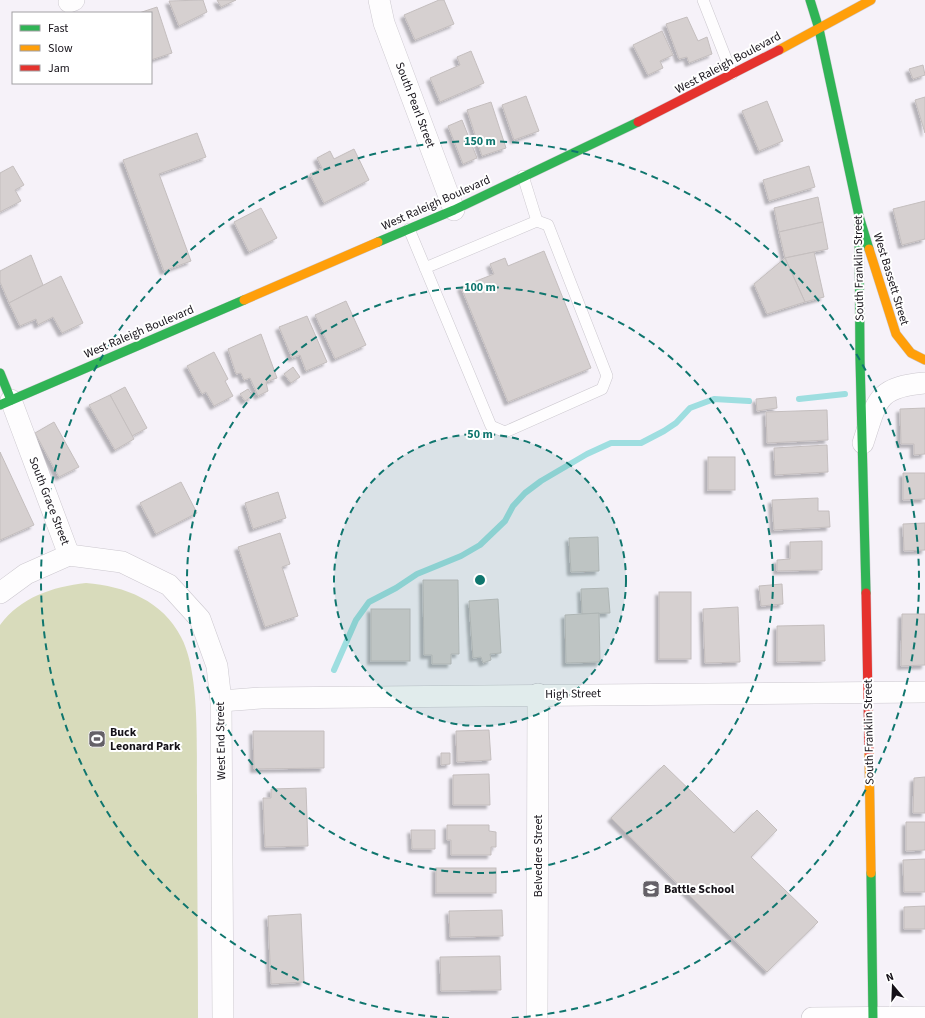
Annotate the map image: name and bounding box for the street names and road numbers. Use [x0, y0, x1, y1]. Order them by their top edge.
street label: West Raleigh Boulevard [672, 28, 784, 98]
street label: South Pearl Street [391, 60, 439, 150]
street label: West Raleigh Boulevard [379, 171, 493, 235]
street label: South Franklin Street [850, 215, 868, 321]
street label: West Bassett Street [869, 231, 913, 327]
street label: West Raleigh Boulevard [82, 301, 196, 363]
street label: South Grace Street [24, 454, 74, 548]
street label: South Franklin Street [860, 679, 878, 785]
street label: High Street [545, 685, 601, 703]
street label: West End Street [212, 702, 230, 780]
street label: Belvedere Street [530, 815, 547, 897]

